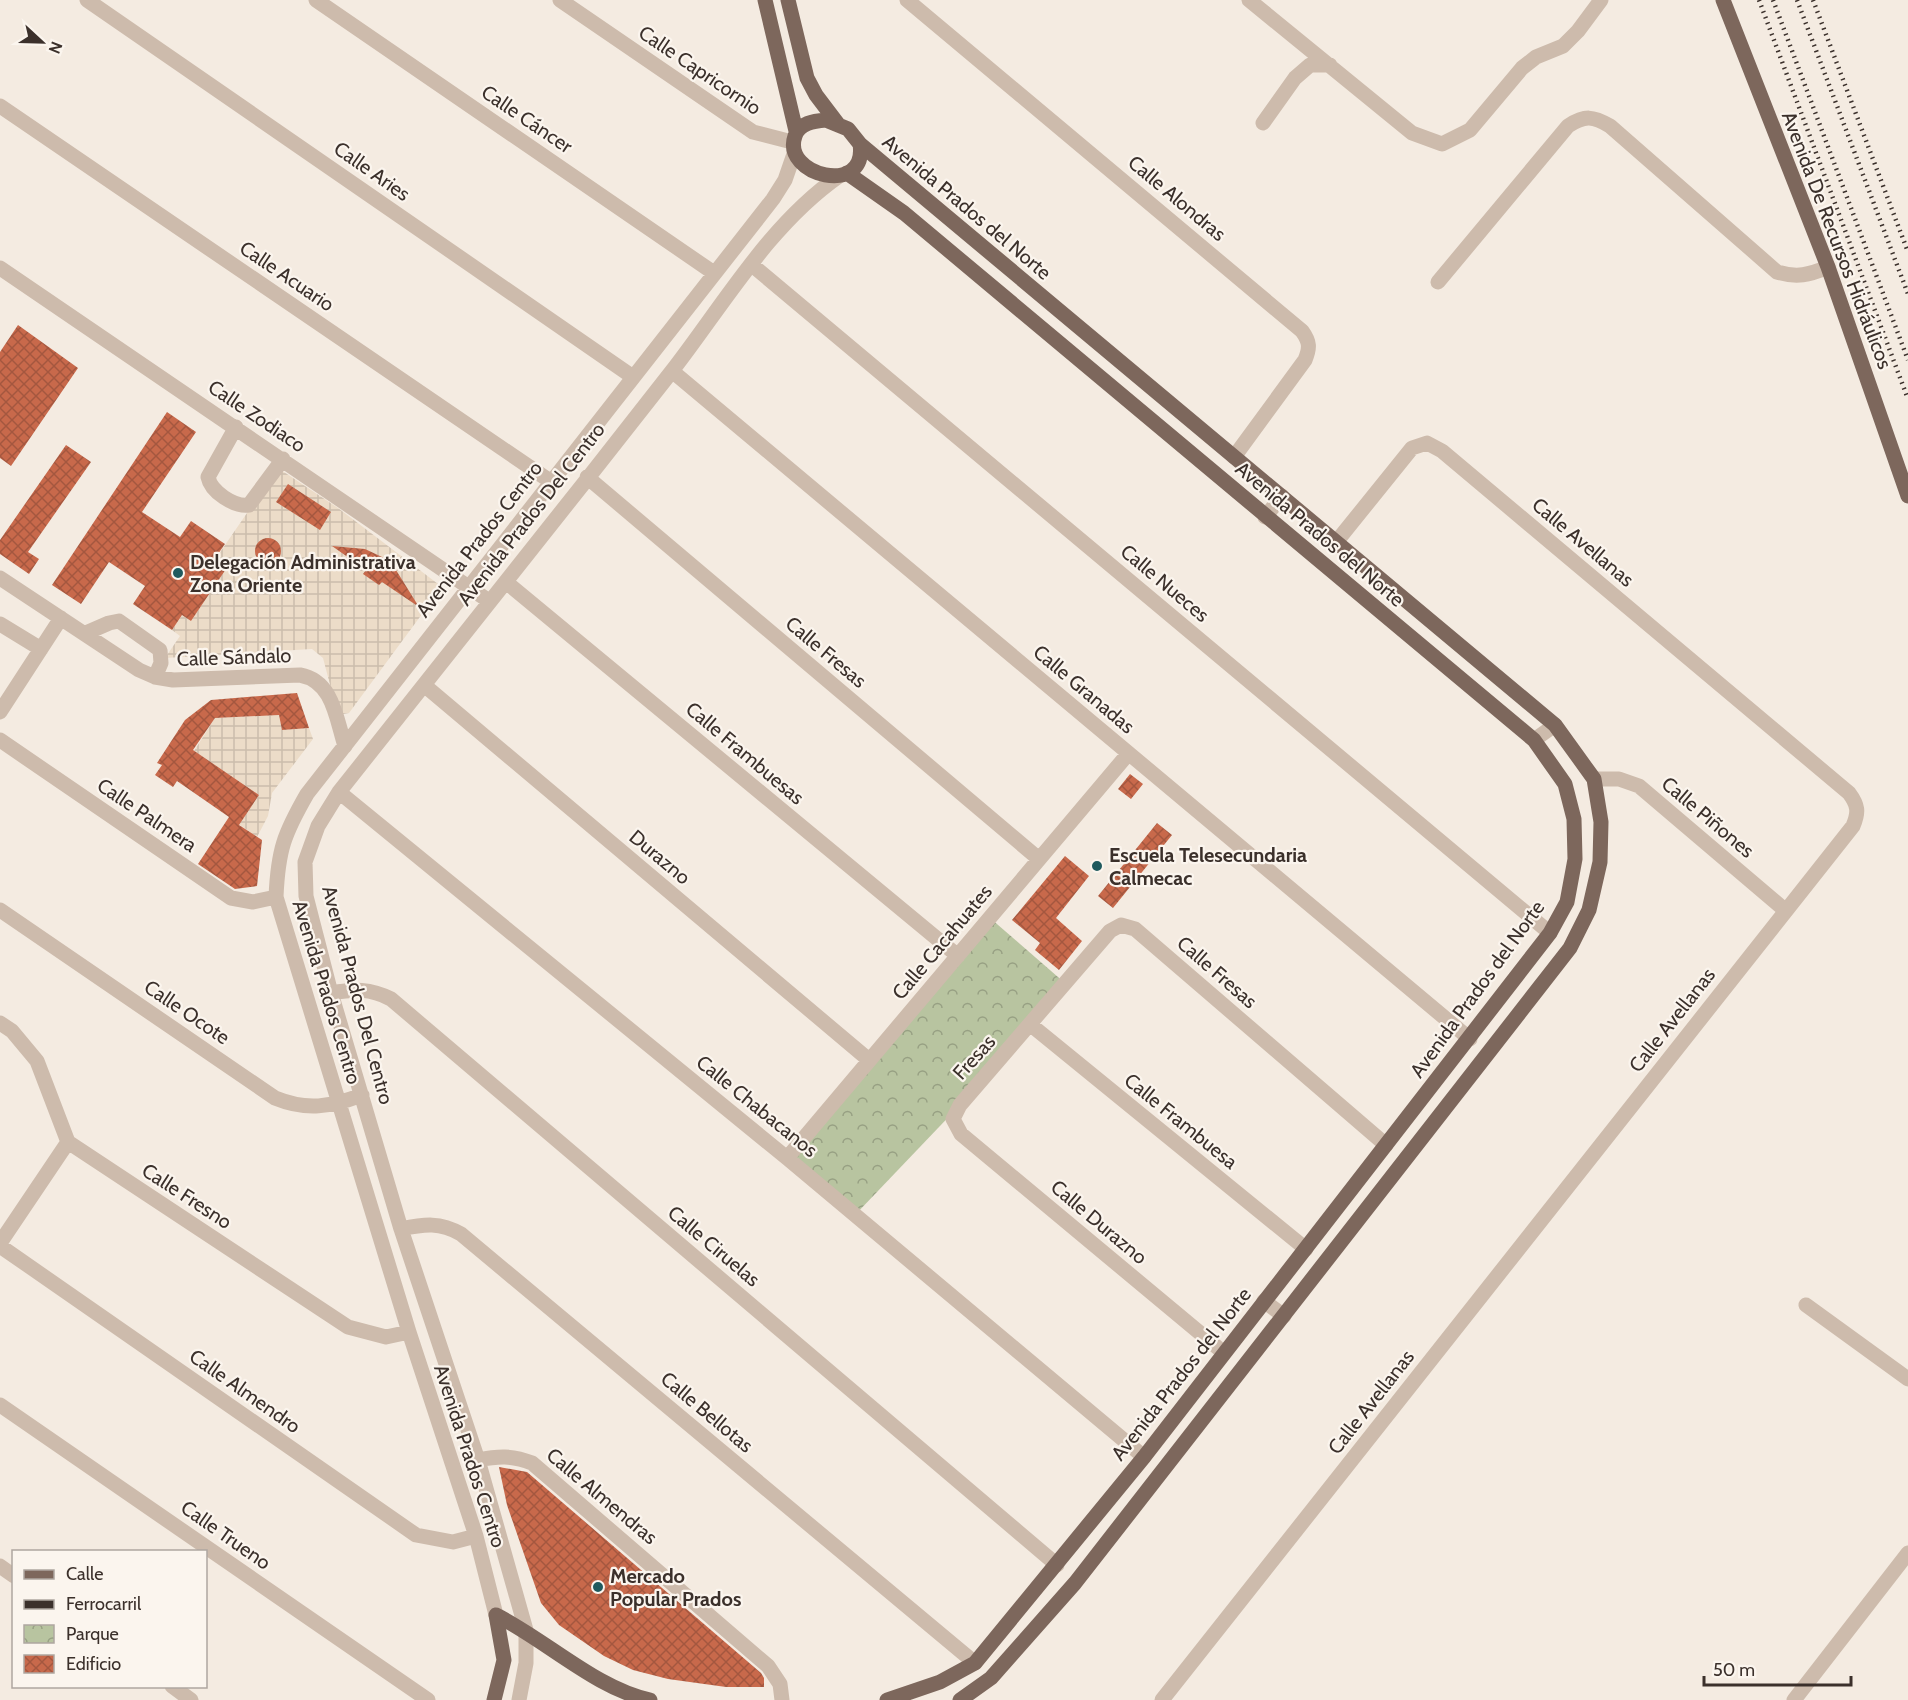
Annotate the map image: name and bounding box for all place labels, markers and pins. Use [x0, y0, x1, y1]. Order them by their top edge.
place label: Delegación Administrativa Zona Oriente [190, 550, 416, 597]
marker: Delegación Administrativa Zona Oriente [171, 566, 185, 580]
place label: Escuela Telesecundaria Calmecac [1109, 843, 1307, 890]
marker: Escuela Telesecundaria Calmecac [1090, 859, 1104, 873]
place label: Mercado Popular Prados [610, 1564, 741, 1611]
marker: Mercado Popular Prados [591, 1580, 605, 1594]

